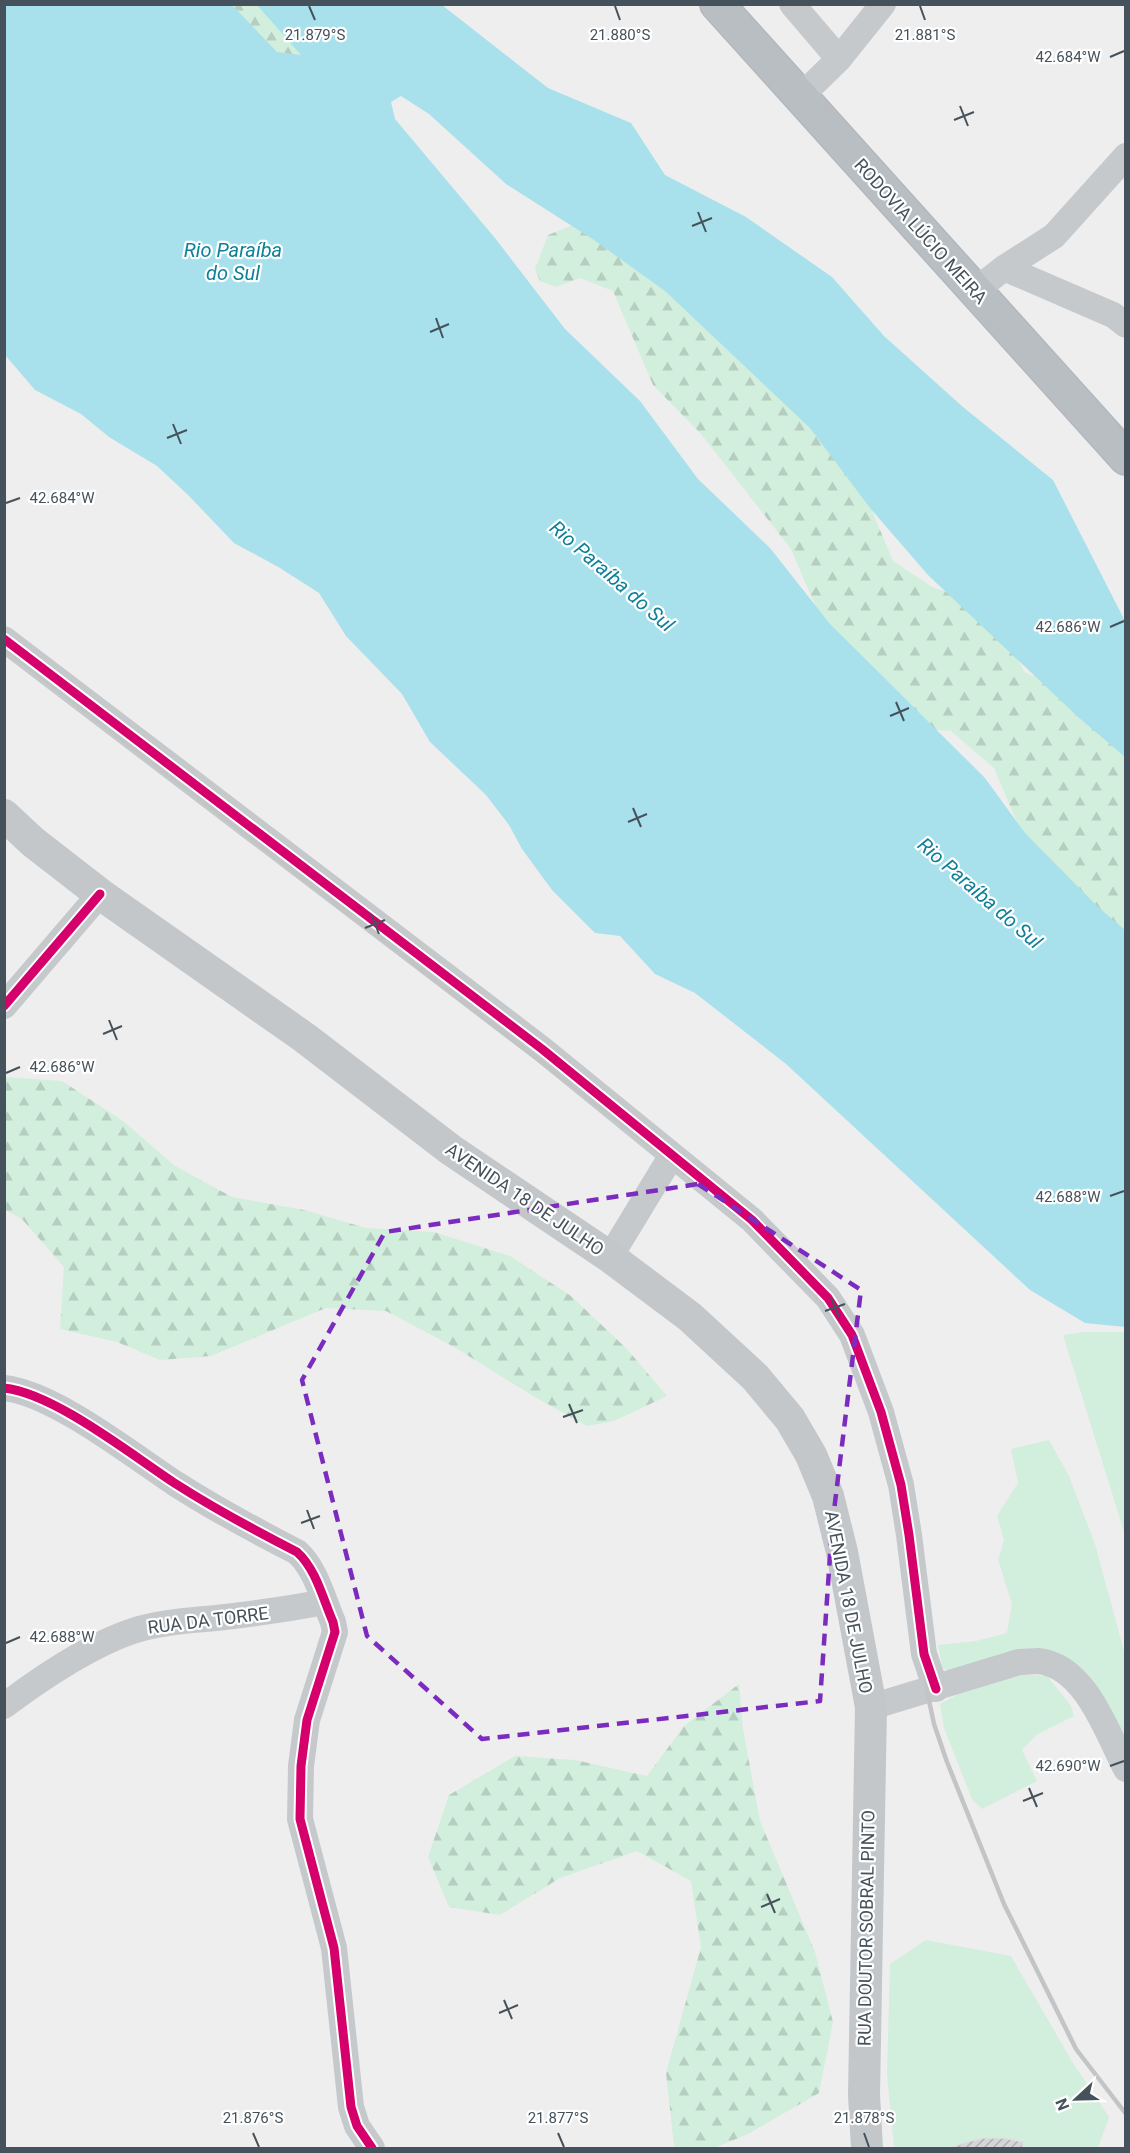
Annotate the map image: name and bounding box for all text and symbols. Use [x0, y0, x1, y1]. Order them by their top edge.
text: 21.879°S [285, 26, 345, 44]
text: 21.880°S [590, 26, 650, 44]
text: 21.881°S [895, 26, 955, 44]
text: 42.684°W [1035, 48, 1101, 66]
street label: RODOVIA LÚCIO MEIRA [850, 154, 992, 308]
water label: Rio Paraíba do Sul [184, 238, 282, 285]
text: 42.684°W [29, 489, 95, 507]
water label: Rio Paraíba do Sul [545, 515, 679, 637]
text: 42.686°W [1035, 618, 1101, 636]
water label: Rio Paraíba do Sul [913, 832, 1047, 954]
text: 42.686°W [29, 1058, 95, 1076]
street label: AVENIDA 18 DE JULHO [442, 1138, 608, 1260]
text: 42.688°W [1035, 1188, 1101, 1206]
street label: AVENIDA 18 DE JULHO [821, 1509, 877, 1695]
street label: RUA DA TORRE [146, 1602, 270, 1638]
text: 42.688°W [29, 1628, 95, 1646]
text: 42.690°W [1035, 1757, 1101, 1775]
street label: RUA DOUTOR SOBRAL PINTO [853, 1810, 879, 2046]
north arrow [1046, 2069, 1106, 2129]
text: N [1052, 2096, 1073, 2113]
text: 21.876°S [223, 2109, 283, 2127]
text: 21.877°S [528, 2109, 588, 2127]
text: 21.878°S [834, 2109, 894, 2127]

